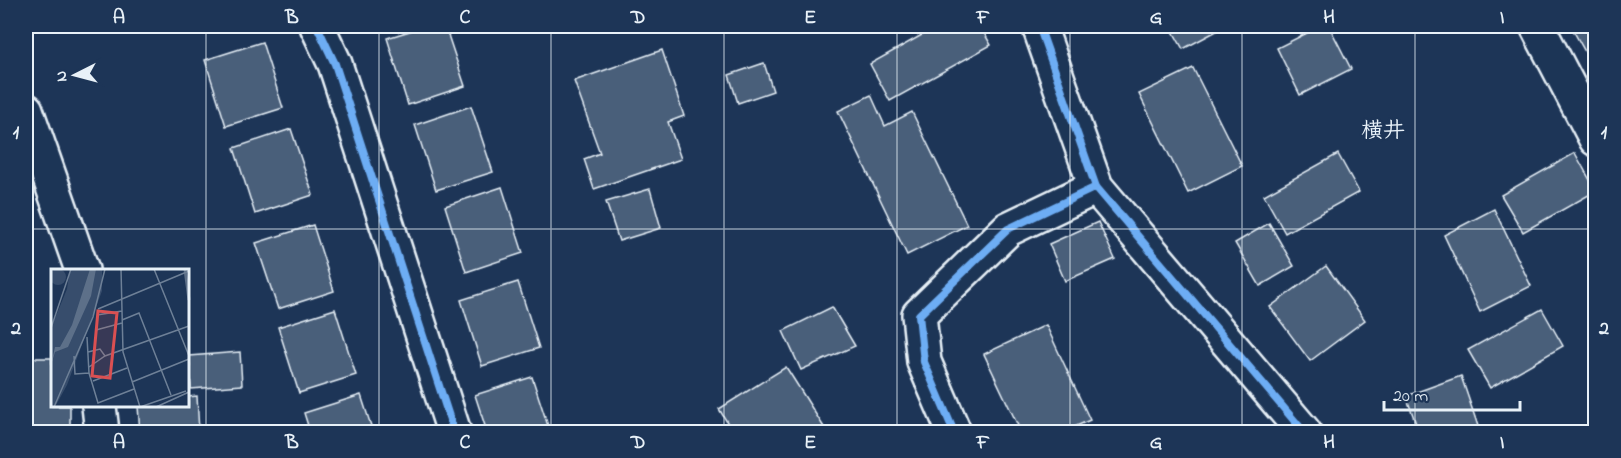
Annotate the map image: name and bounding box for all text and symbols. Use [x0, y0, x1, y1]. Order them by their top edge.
text: A [113, 4, 125, 33]
text: B [284, 4, 299, 33]
text: C [460, 4, 471, 33]
text: D [630, 4, 645, 33]
text: E [804, 4, 816, 33]
text: F [976, 4, 990, 33]
text: G [1150, 4, 1163, 33]
text: H [1323, 4, 1335, 33]
text: I [1500, 4, 1505, 33]
north arrow [45, 45, 105, 105]
text: N [50, 70, 75, 83]
district label: 横井 [1361, 116, 1405, 148]
text: 1 [13, 119, 20, 148]
text: 1 [1601, 119, 1608, 148]
inset map [51, 269, 189, 407]
text: 2 [10, 315, 21, 344]
text: 2 [1598, 315, 1609, 344]
scale bar [1384, 374, 1520, 412]
text: 20 m [1393, 384, 1428, 410]
text: A [113, 429, 125, 458]
text: B [284, 429, 299, 458]
text: C [460, 429, 471, 458]
text: D [630, 429, 645, 458]
text: E [804, 429, 816, 458]
text: F [976, 429, 990, 458]
text: G [1150, 429, 1163, 458]
text: H [1323, 429, 1335, 458]
text: I [1500, 429, 1505, 458]

